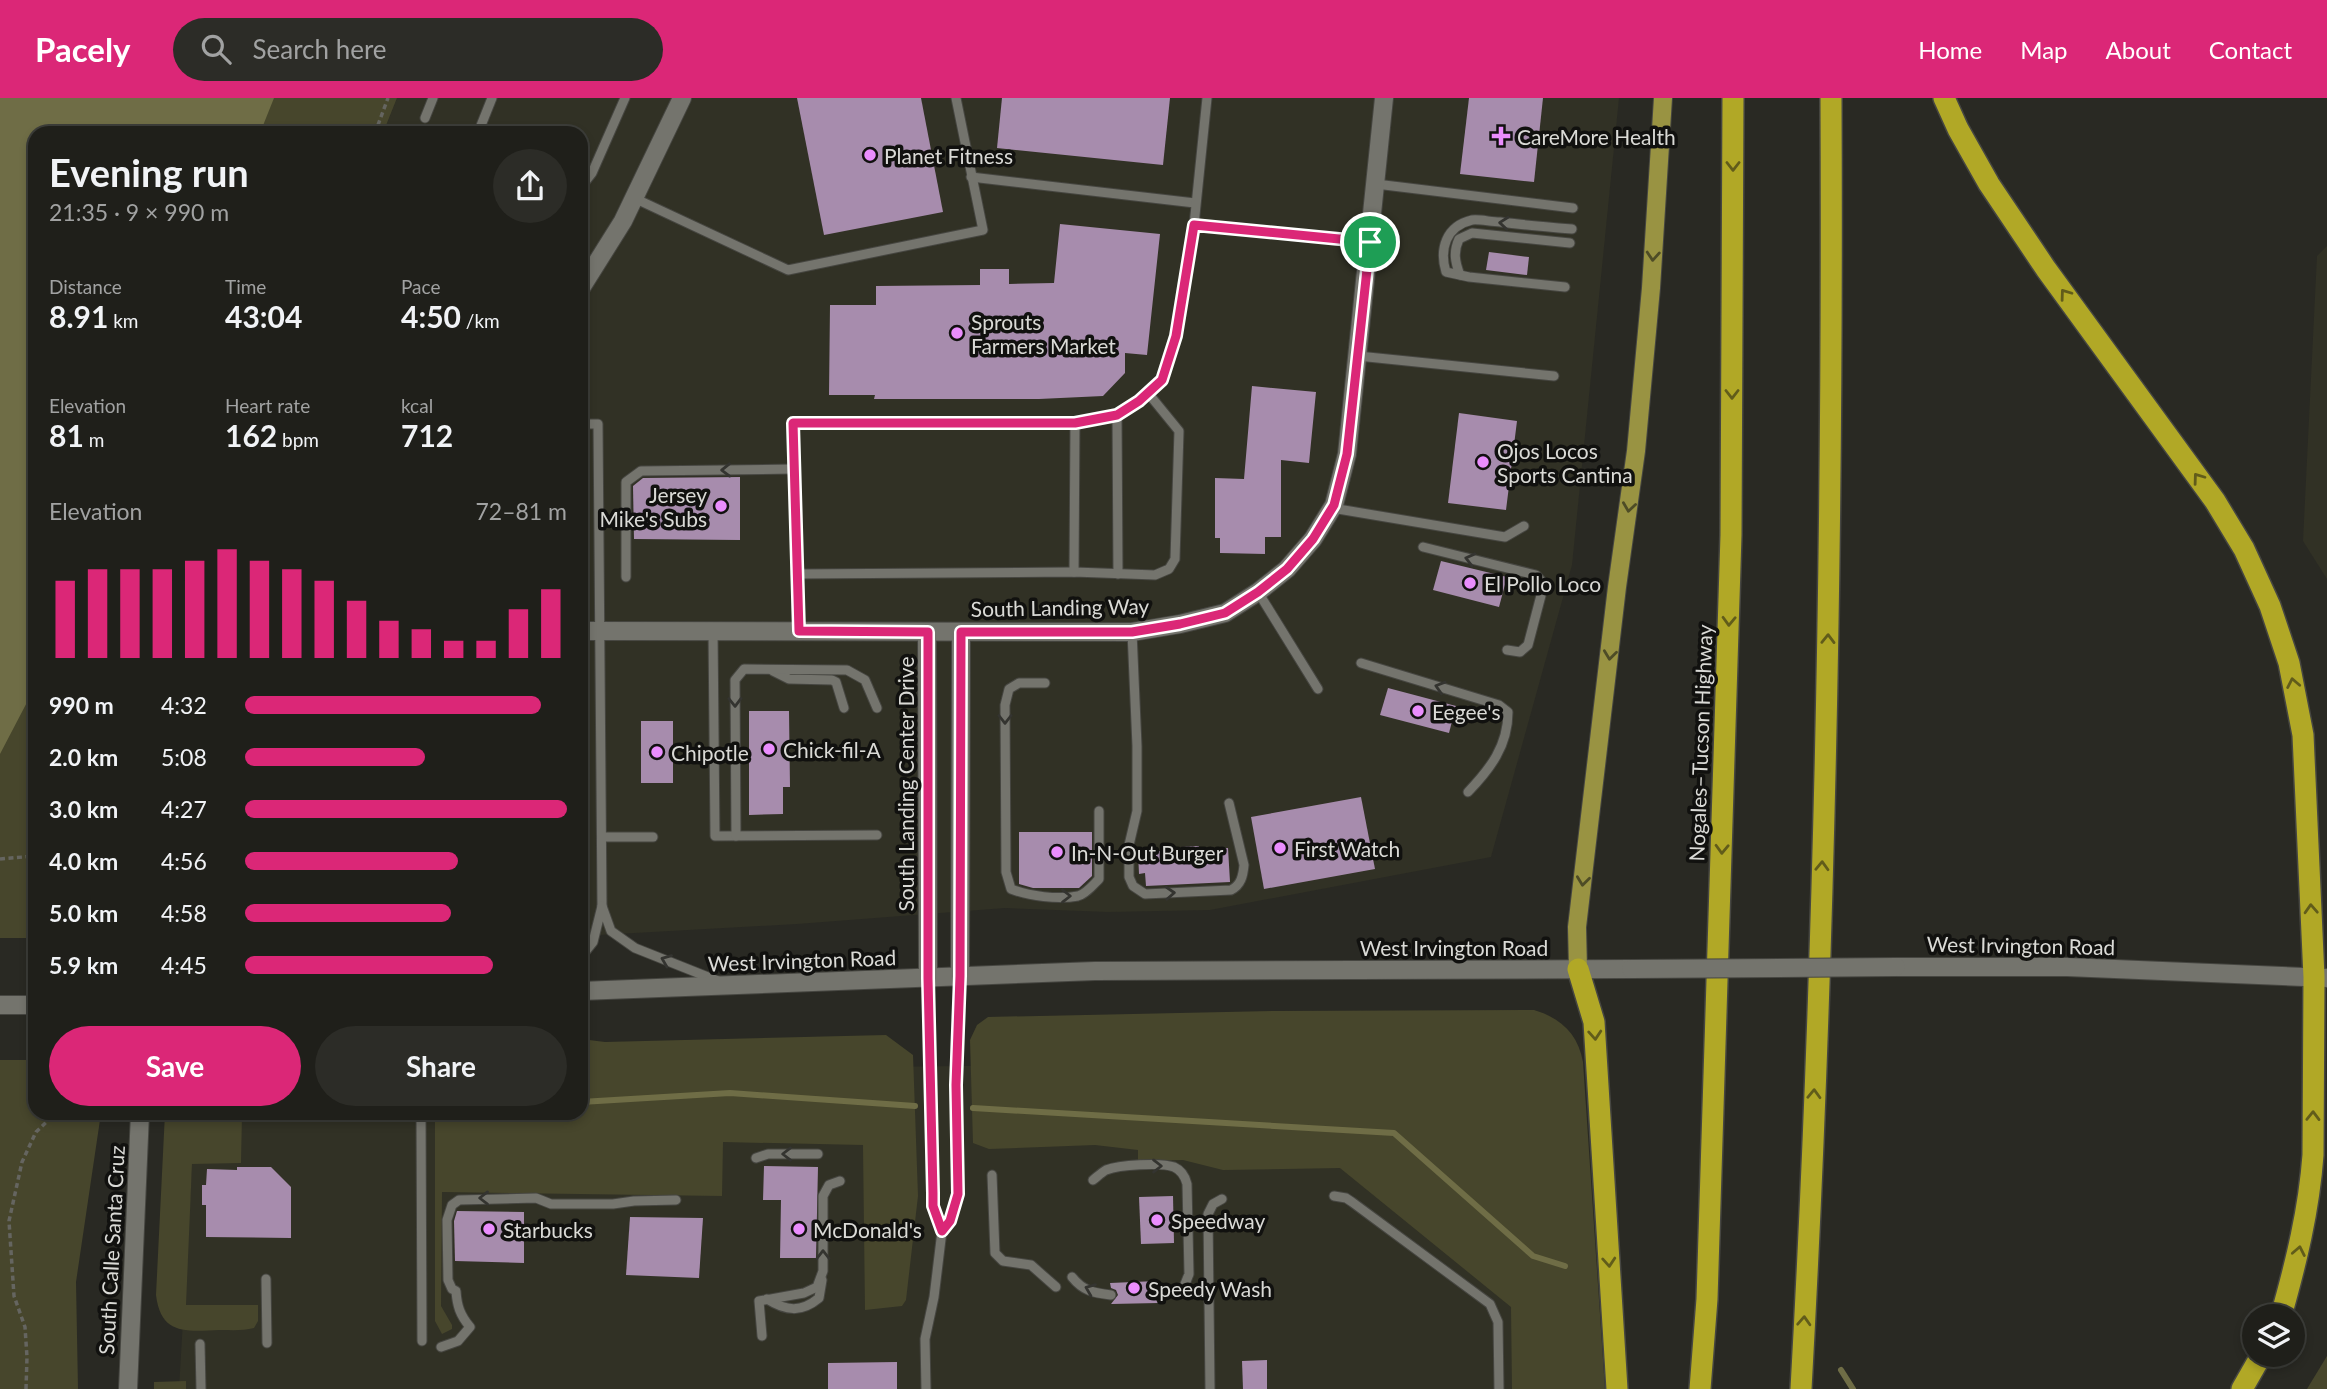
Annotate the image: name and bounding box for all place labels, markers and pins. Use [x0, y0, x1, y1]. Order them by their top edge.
place label: CareMore Health [1517, 124, 1676, 149]
marker: CareMore Health [1491, 126, 1511, 146]
place label: Planet Fitness [884, 143, 1013, 168]
marker: Planet Fitness [862, 147, 878, 163]
pin [1340, 212, 1400, 272]
place label: Sprouts Farmers Market [971, 309, 1116, 358]
marker: Sprouts Farmers Market [949, 325, 965, 341]
place label: Ojos Locos Sports Cantina [1497, 438, 1633, 487]
marker: Ojos Locos Sports Cantina [1475, 454, 1491, 470]
place label: Jersey Mike's Subs [600, 482, 707, 531]
marker: Jersey Mike's Subs [713, 498, 729, 514]
place label: El Pollo Loco [1484, 571, 1601, 596]
marker: El Pollo Loco [1462, 575, 1478, 591]
place label: Eegee's [1432, 699, 1500, 724]
marker: Eegee's [1410, 703, 1426, 719]
place label: Chick-fil-A [783, 737, 882, 762]
place label: Chipotle [671, 740, 749, 765]
marker: Chick-fil-A [761, 741, 777, 757]
marker: Chipotle [649, 744, 665, 760]
place label: First Watch [1294, 836, 1400, 861]
place label: In-N-Out Burger [1071, 840, 1224, 865]
marker: First Watch [1272, 840, 1288, 856]
marker: In-N-Out Burger [1049, 844, 1065, 860]
place label: Speedway [1171, 1208, 1265, 1233]
marker: Speedway [1149, 1212, 1165, 1228]
place label: Starbucks [503, 1217, 593, 1242]
place label: McDonald's [813, 1217, 922, 1242]
marker: Starbucks [481, 1221, 497, 1237]
marker: McDonald's [791, 1221, 807, 1237]
place label: Speedy Wash [1148, 1276, 1272, 1301]
marker: Speedy Wash [1126, 1280, 1142, 1296]

